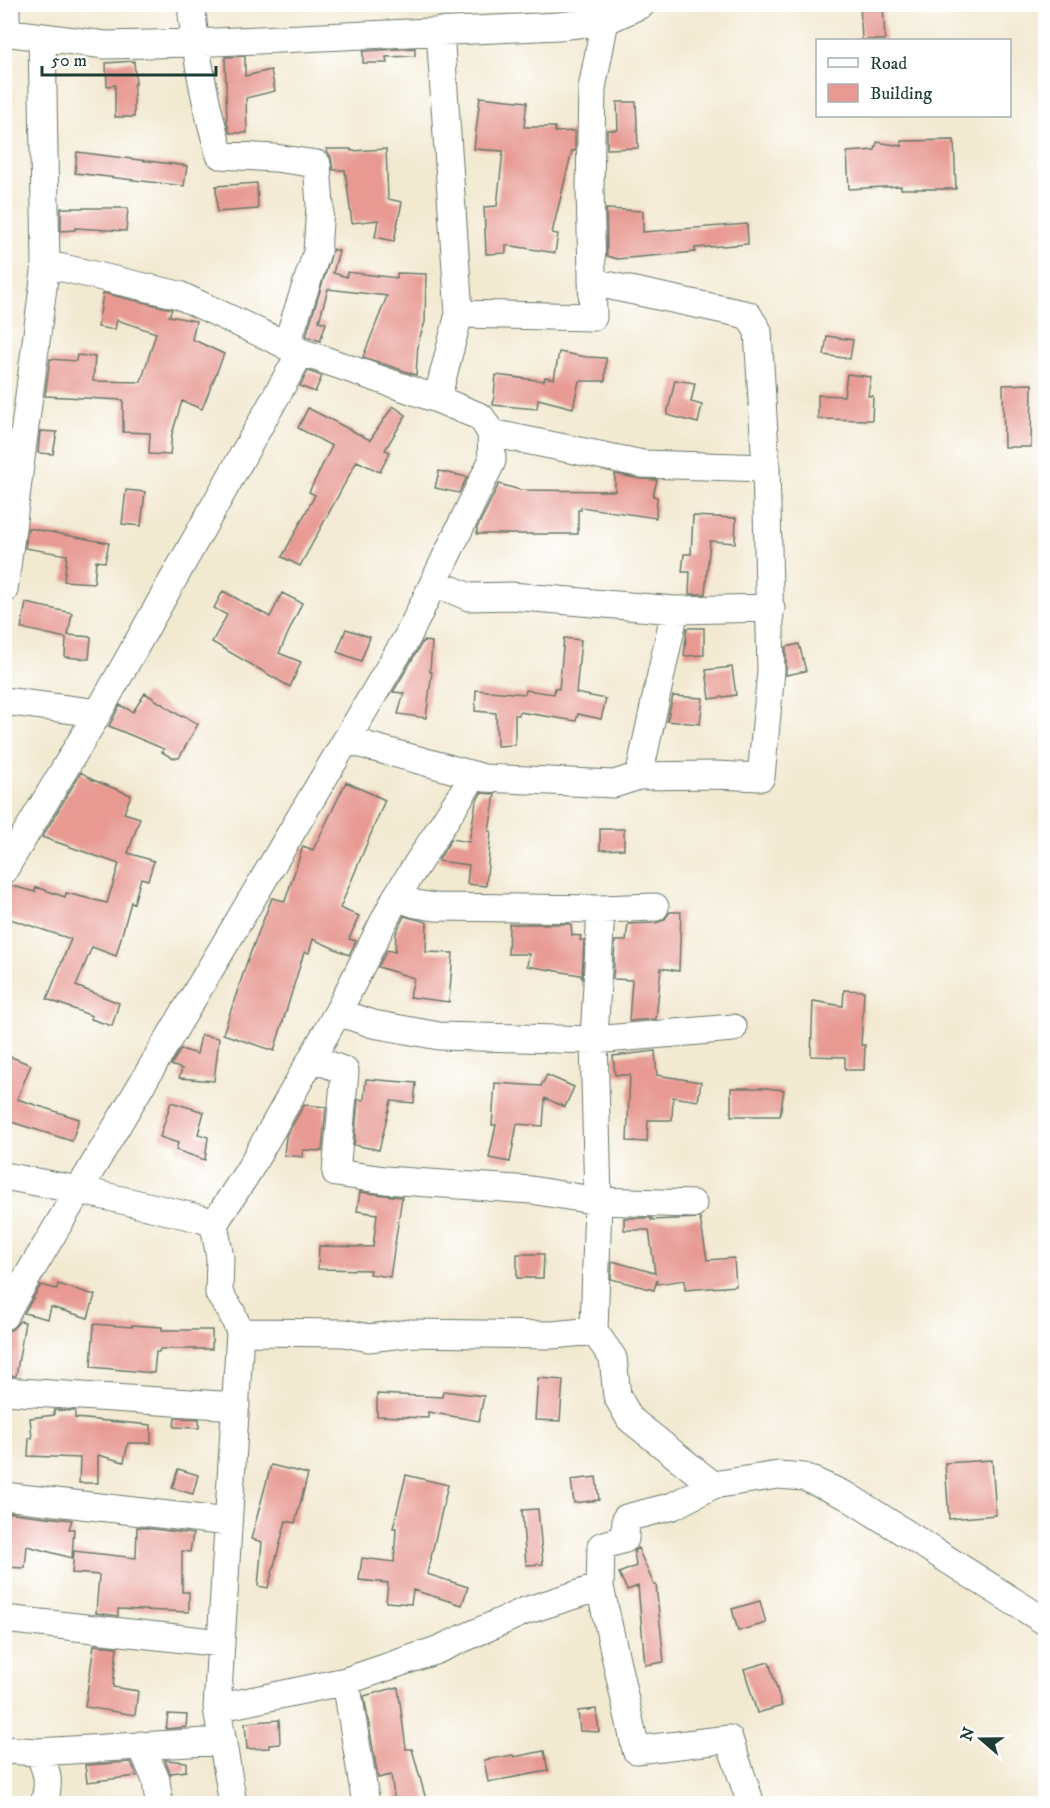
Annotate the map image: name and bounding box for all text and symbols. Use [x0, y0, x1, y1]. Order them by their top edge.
scale bar [42, 39, 216, 77]
legend [816, 39, 1011, 117]
text: 50 m [51, 50, 87, 72]
text: Road [870, 53, 907, 75]
text: Building [870, 83, 932, 105]
north arrow [951, 1709, 1011, 1769]
text: N [956, 1725, 979, 1744]

